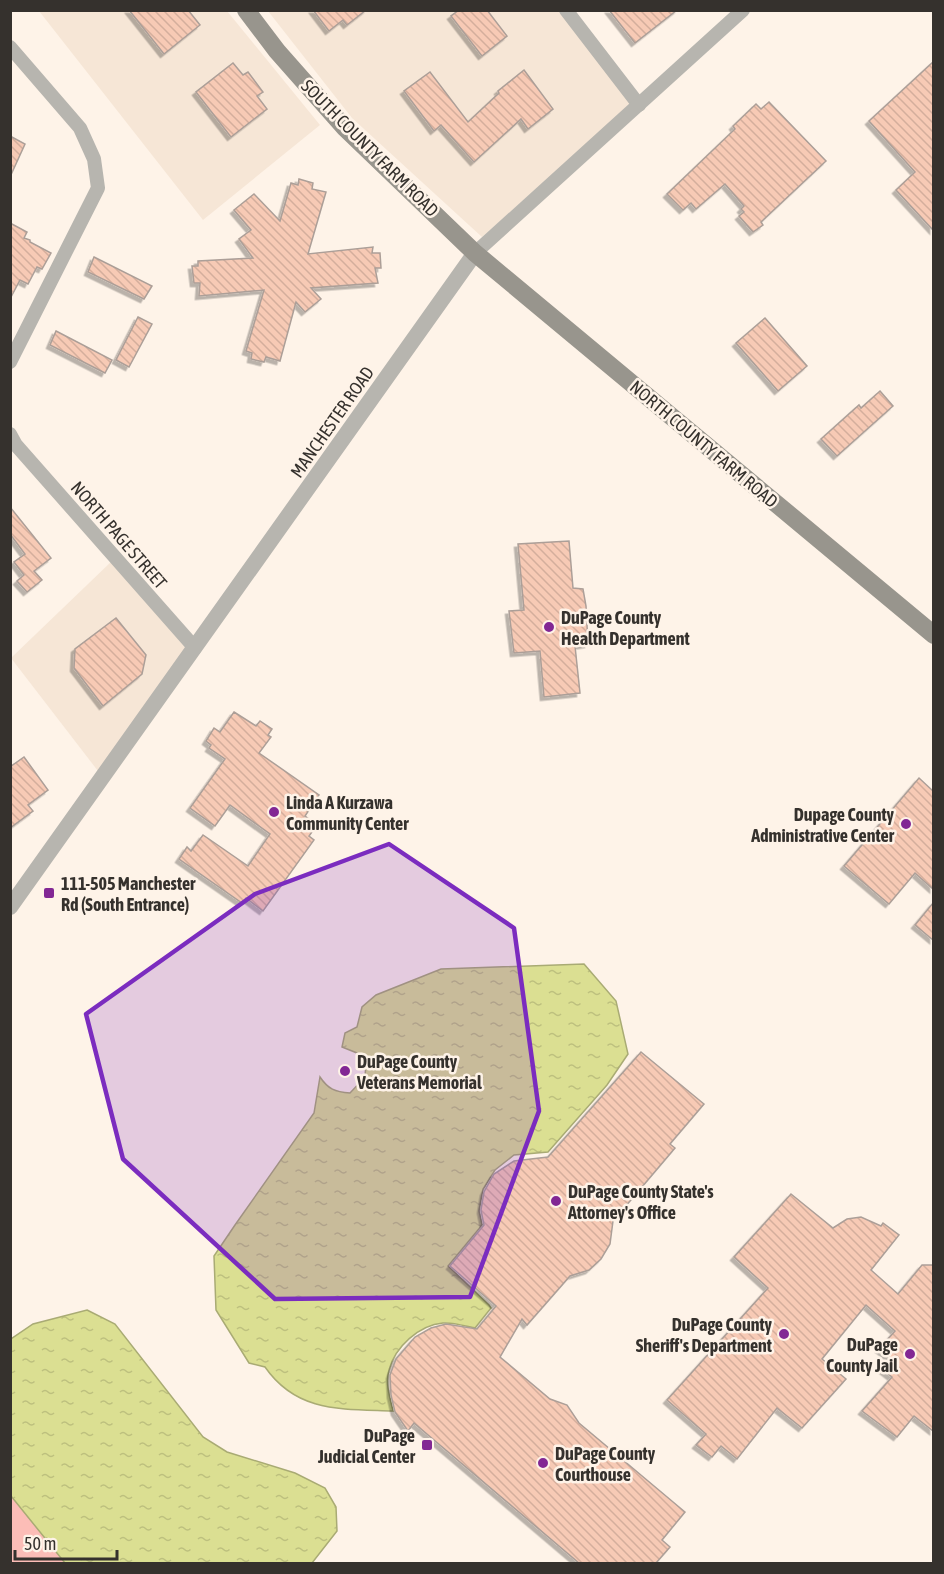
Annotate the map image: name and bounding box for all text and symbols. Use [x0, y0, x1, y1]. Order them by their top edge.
street label: SOUTH COUNTY FARM ROAD [297, 75, 443, 221]
street label: MANCHESTER ROAD [286, 363, 378, 481]
street label: NORTH COUNTY FARM ROAD [626, 376, 782, 512]
street label: NORTH PAGE STREET [67, 477, 171, 593]
place label: DuPage County Health Department [561, 607, 690, 649]
marker: DuPage County Health Department [542, 620, 556, 634]
place label: Linda A Kurzawa Community Center [286, 792, 409, 834]
place label: Dupage County Administrative Center [750, 804, 895, 846]
marker: Linda A Kurzawa Community Center [267, 805, 281, 819]
marker: Dupage County Administrative Center [899, 817, 913, 831]
place label: 111-505 Manchester Rd (South Entrance) [61, 873, 196, 915]
marker: 111-505 Manchester Rd (South Entrance) [42, 886, 56, 900]
place label: DuPage County Veterans Memorial [356, 1051, 482, 1093]
marker: DuPage County Veterans Memorial [338, 1064, 352, 1078]
place label: DuPage County State's Attorney's Office [567, 1181, 714, 1223]
marker: DuPage County State's Attorney's Office [549, 1194, 563, 1208]
place label: DuPage County Sheriff's Department [636, 1314, 773, 1356]
marker: DuPage County Sheriff's Department [777, 1327, 791, 1341]
place label: DuPage County Jail [826, 1334, 898, 1376]
marker: DuPage County Jail [903, 1347, 917, 1361]
place label: DuPage Judicial Center [317, 1425, 416, 1467]
marker: DuPage Judicial Center [420, 1438, 434, 1452]
place label: DuPage County Courthouse [555, 1443, 656, 1485]
marker: DuPage County Courthouse [536, 1456, 550, 1470]
scale bar [15, 1523, 117, 1561]
text: 50 m [24, 1533, 56, 1554]

